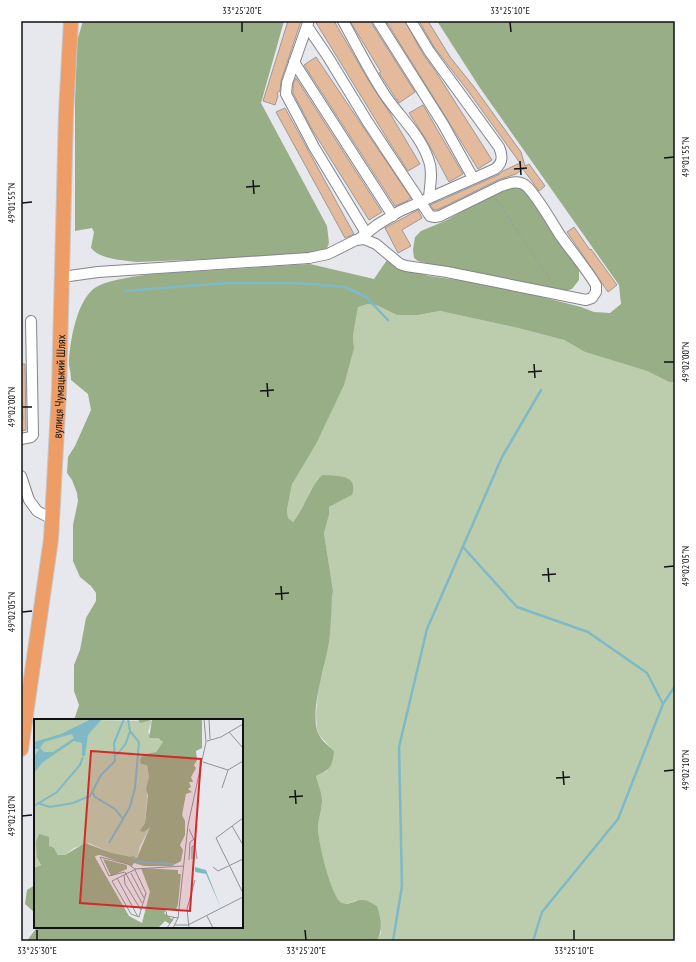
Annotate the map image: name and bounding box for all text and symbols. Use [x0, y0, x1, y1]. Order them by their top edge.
text: 33°25'20"E [222, 4, 262, 17]
text: 33°25'10"E [490, 4, 530, 17]
text: 49°01'55"N [679, 137, 692, 177]
text: 49°01'55"N [5, 183, 18, 223]
street label: вулиця Чумацький Шлях [49, 334, 68, 439]
text: 49°02'00"N [679, 342, 692, 382]
text: 49°02'00"N [5, 387, 18, 427]
text: 49°02'05"N [679, 546, 692, 586]
text: 49°02'05"N [5, 592, 18, 632]
inset map [34, 719, 243, 928]
text: 49°02'10"N [679, 750, 692, 790]
text: 49°02'10"N [5, 796, 18, 836]
text: 33°25'30"E [17, 944, 57, 957]
text: 33°25'20"E [286, 944, 326, 957]
text: 33°25'10"E [554, 944, 594, 957]

